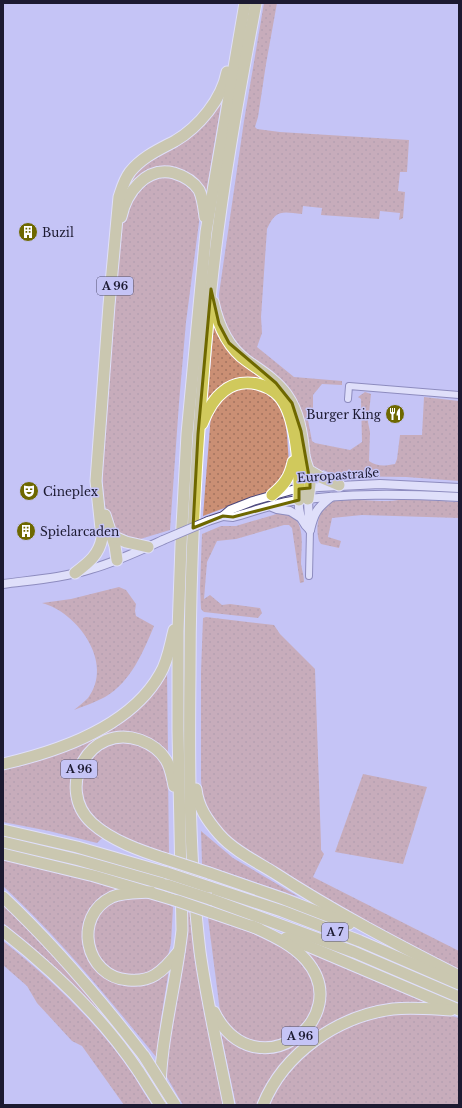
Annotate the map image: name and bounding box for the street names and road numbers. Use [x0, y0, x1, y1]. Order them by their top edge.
road number: A 96 [97, 277, 133, 295]
street label: Europastraße [296, 465, 380, 485]
road number: A 96 [61, 760, 97, 778]
road number: A 7 [322, 923, 348, 941]
road number: A 96 [282, 1027, 318, 1045]

